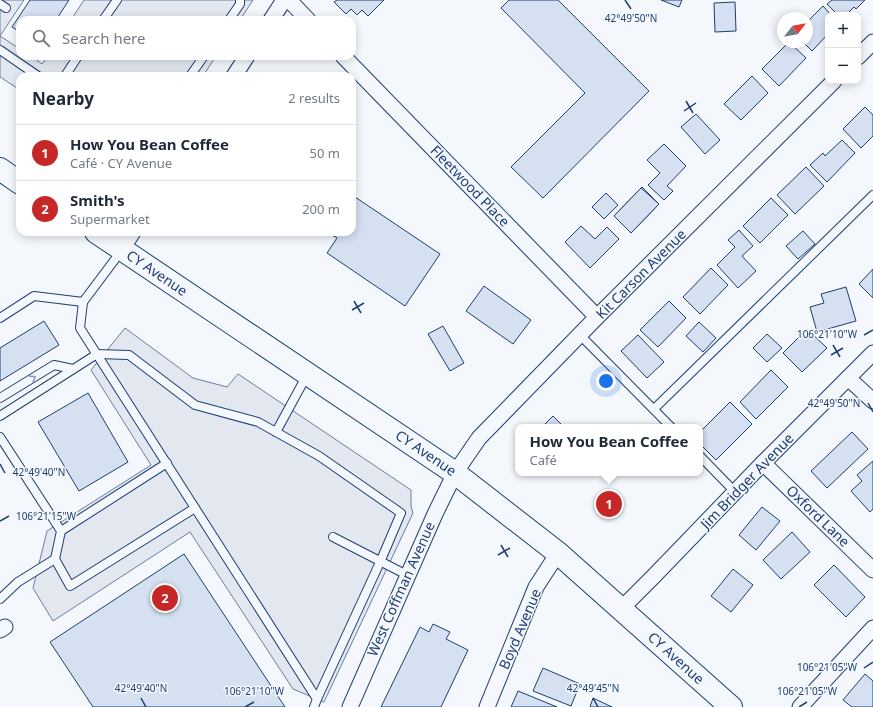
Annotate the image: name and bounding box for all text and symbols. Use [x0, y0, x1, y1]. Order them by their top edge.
text: 42°49'50"N [605, 11, 657, 25]
north arrow [777, 12, 813, 48]
map controls [825, 12, 861, 84]
button: + [825, 12, 861, 48]
search box [16, 16, 356, 60]
icon: search [30, 27, 52, 49]
text: Search here [62, 28, 145, 48]
button: − [825, 48, 861, 84]
text: Nearby [32, 87, 94, 110]
text: 2 results [288, 89, 340, 107]
text: How You Bean Coffee [70, 134, 229, 154]
street label: Fleetwood Place [427, 141, 514, 231]
text: 1 [41, 144, 49, 162]
text: 50 m [310, 144, 340, 162]
text: Café · CY Avenue [70, 154, 172, 172]
text: Smith's [70, 190, 125, 210]
text: 2 [41, 200, 49, 218]
text: 200 m [302, 200, 340, 218]
text: Supermarket [70, 210, 150, 228]
street label: Kit Carson Avenue [591, 224, 690, 323]
street label: CY Avenue [123, 245, 192, 300]
text: 106°21'10"W [797, 327, 858, 341]
your location [596, 371, 616, 391]
one-way arrow [29, 375, 36, 382]
text: 42°49'50"N [808, 396, 860, 410]
popup [515, 424, 703, 476]
street label: CY Avenue [392, 425, 461, 480]
street label: Jim Bridger Avenue [695, 429, 797, 534]
text: How You Bean Coffee [529, 431, 689, 451]
text: Café [529, 451, 557, 469]
text: 42°49'40"N [13, 465, 65, 479]
street label: Oxford Lane [783, 481, 854, 551]
pin: 1 [596, 489, 622, 519]
text: 106°21'15"W [16, 509, 77, 523]
street label: West Coffman Avenue [362, 518, 439, 659]
pin: 2 [152, 583, 178, 613]
street label: Boyd Avenue [494, 585, 545, 672]
street label: CY Avenue [644, 627, 709, 688]
text: 106°21'05"W [797, 660, 858, 674]
text: 42°49'40"N [115, 681, 167, 695]
text: 42°49'45"N [567, 681, 619, 695]
text: 106°21'10"W [224, 684, 285, 698]
text: 106°21'05"W [777, 684, 838, 698]

